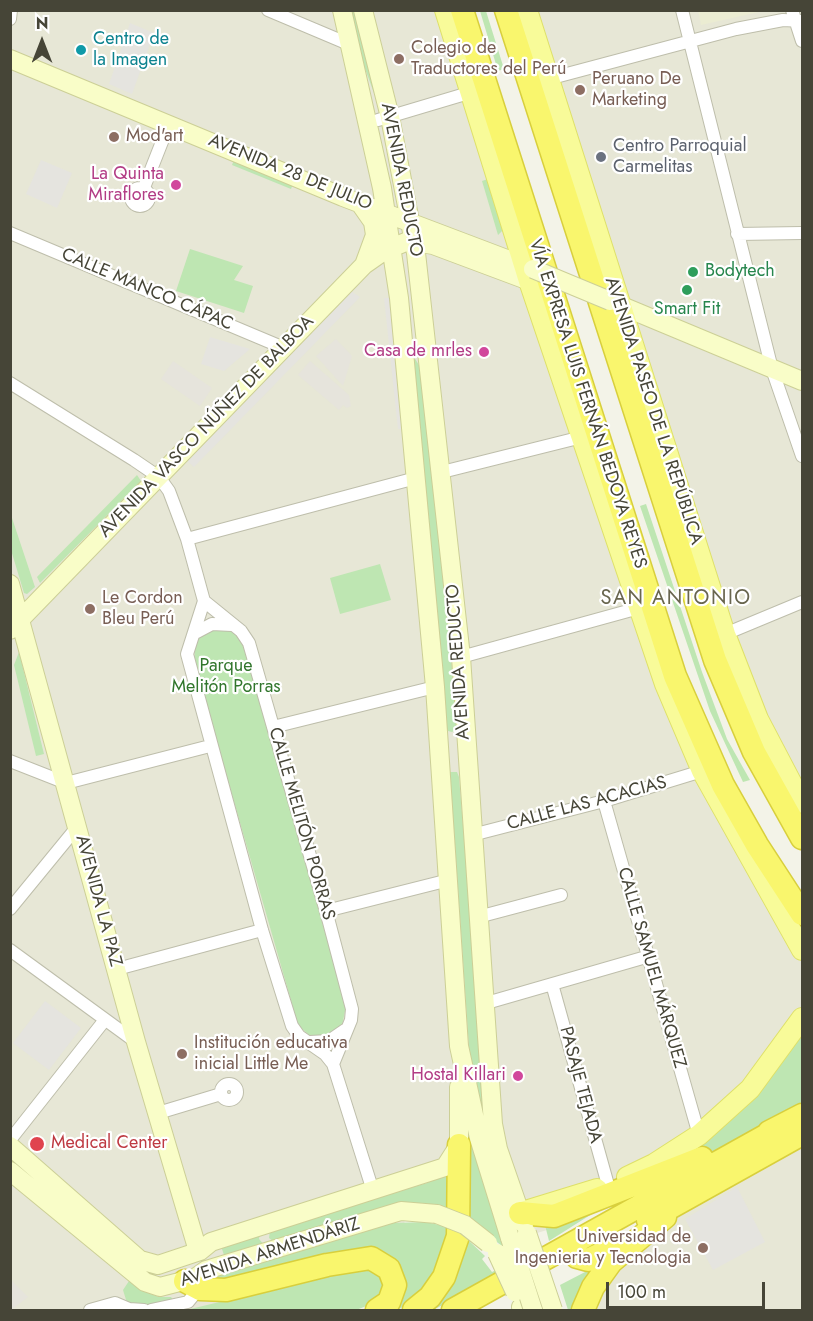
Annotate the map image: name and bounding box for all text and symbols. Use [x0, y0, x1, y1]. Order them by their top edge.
north arrow [12, 12, 72, 72]
text: N [36, 12, 48, 35]
place label: Centro de la Imagen [93, 29, 169, 72]
place label: Colegio de Traductores del Perú [411, 38, 566, 80]
marker: Centro de la Imagen [74, 43, 88, 57]
marker: Colegio de Traductores del Perú [392, 52, 406, 66]
place label: Peruano De Marketing [592, 69, 681, 112]
marker: Peruano De Marketing [573, 83, 587, 97]
street label: AVENIDA REDUCTO [375, 101, 427, 259]
place label: Mod'art [126, 126, 183, 148]
marker: Mod'art [107, 130, 121, 144]
street label: AVENIDA 28 DE JULIO [205, 130, 375, 216]
place label: Centro Parroquial Carmelitas [613, 136, 747, 178]
marker: Centro Parroquial Carmelitas [594, 150, 608, 164]
place label: La Quinta Miraflores [88, 164, 164, 207]
marker: La Quinta Miraflores [169, 178, 183, 192]
street label: VÍA EXPRESA LUIS FERNÁN BEDOYA REYES [523, 237, 651, 571]
street label: CALLE MANCO CÁPAC [58, 244, 236, 336]
place label: Bodytech [705, 261, 775, 283]
marker: Bodytech [686, 265, 700, 279]
street label: AVENIDA PASEO DE LA REPÚBLICA [599, 274, 707, 548]
marker: Smart Fit [680, 283, 694, 297]
place label: Smart Fit [654, 299, 720, 321]
street label: AVENIDA VASCO NÚÑEZ DE BALBOA [95, 312, 319, 542]
place label: Casa de mrles [364, 341, 472, 363]
marker: Casa de mrles [477, 345, 491, 359]
street label: AVENIDA REDUCTO [443, 583, 475, 741]
district label: SAN ANTONIO [600, 587, 752, 611]
place label: Le Cordon Bleu Perú [102, 588, 183, 630]
marker: Le Cordon Bleu Perú [83, 602, 97, 616]
park label: Parque Melitón Porras [171, 656, 281, 698]
street label: CALLE MELITÓN PORRAS [263, 725, 339, 923]
street label: CALLE LAS ACACIAS [505, 772, 669, 836]
street label: AVENIDA LA PAZ [70, 833, 126, 969]
street label: CALLE SAMUEL MÁRQUEZ [612, 865, 690, 1071]
street label: PASAJE TEJADA [554, 1024, 606, 1146]
place label: Institución educativa inicial Little Me [194, 1033, 348, 1076]
marker: Institución educativa inicial Little Me [175, 1047, 189, 1061]
place label: Hostal Killari [411, 1065, 506, 1087]
marker: Hostal Killari [511, 1069, 525, 1083]
place label: Medical Center [51, 1133, 167, 1155]
marker: Medical Center [28, 1135, 46, 1153]
street label: AVENIDA ARMENDÁRIZ [178, 1214, 362, 1292]
place label: Universidad de Ingenieria y Tecnologia [515, 1227, 691, 1270]
marker: Universidad de Ingenieria y Tecnologia [696, 1241, 710, 1255]
scale bar [609, 1270, 768, 1308]
text: 100 m [617, 1279, 666, 1305]

